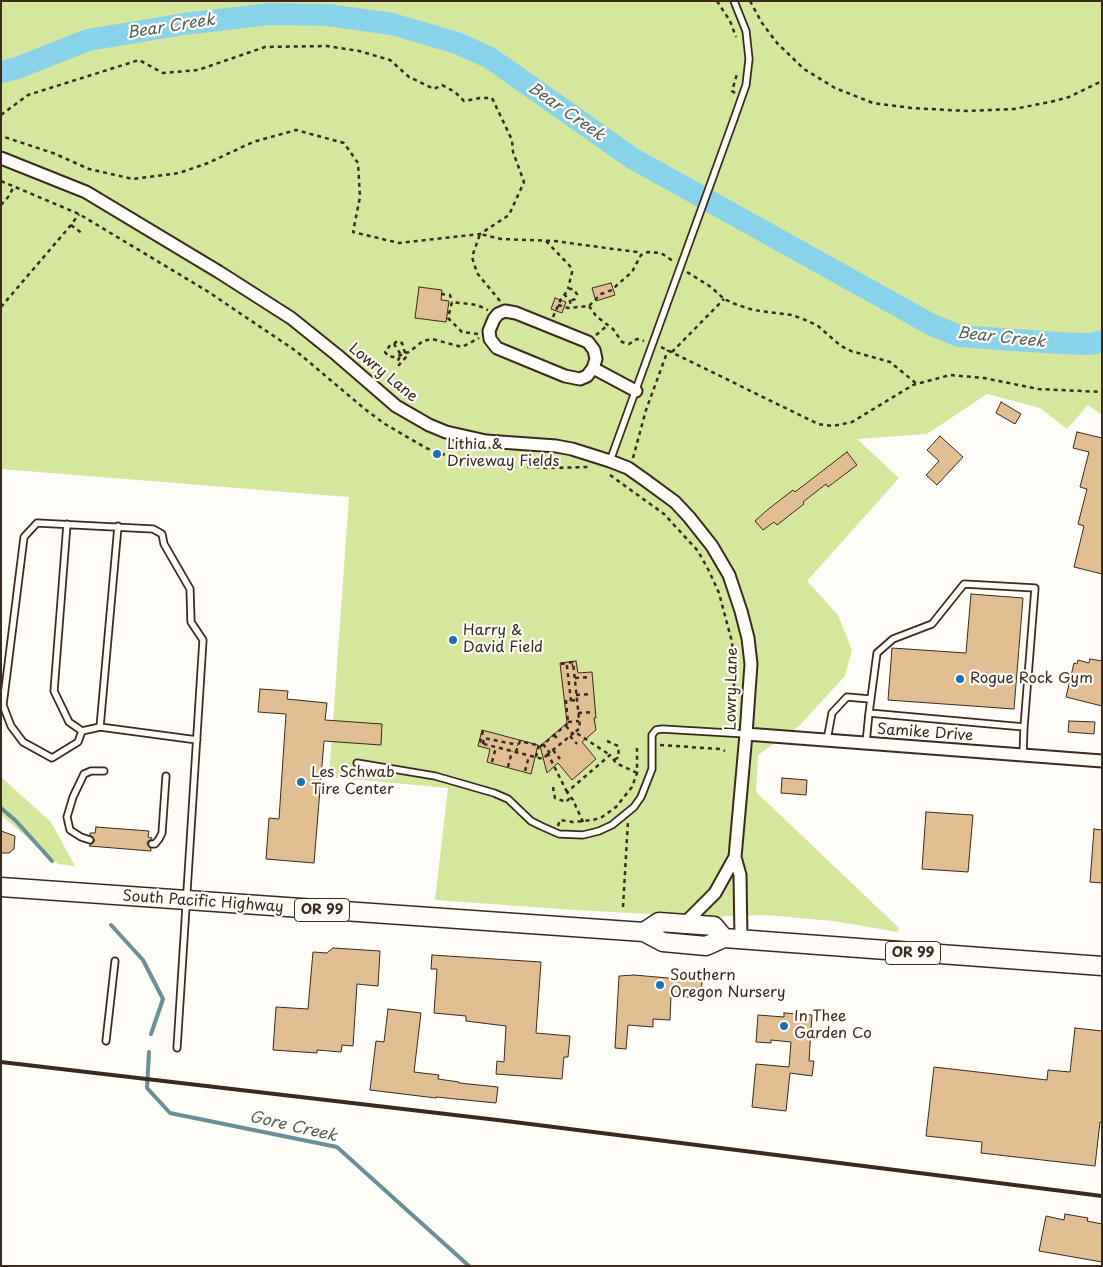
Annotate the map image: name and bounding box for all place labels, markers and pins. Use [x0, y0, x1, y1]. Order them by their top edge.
place label: Lithia & Driveway Fields [447, 436, 559, 471]
marker: Lithia & Driveway Fields [431, 448, 443, 460]
place label: Harry & David Field [463, 622, 543, 657]
marker: Harry & David Field [447, 634, 459, 646]
place label: Rogue Rock Gym [970, 670, 1093, 688]
marker: Rogue Rock Gym [954, 673, 966, 685]
place label: Les Schwab Tire Center [311, 764, 395, 799]
marker: Les Schwab Tire Center [295, 776, 307, 788]
place label: Southern Oregon Nursery [670, 967, 786, 1002]
marker: Southern Oregon Nursery [654, 979, 666, 991]
place label: In Thee Garden Co [794, 1008, 872, 1043]
marker: In Thee Garden Co [778, 1020, 790, 1032]

